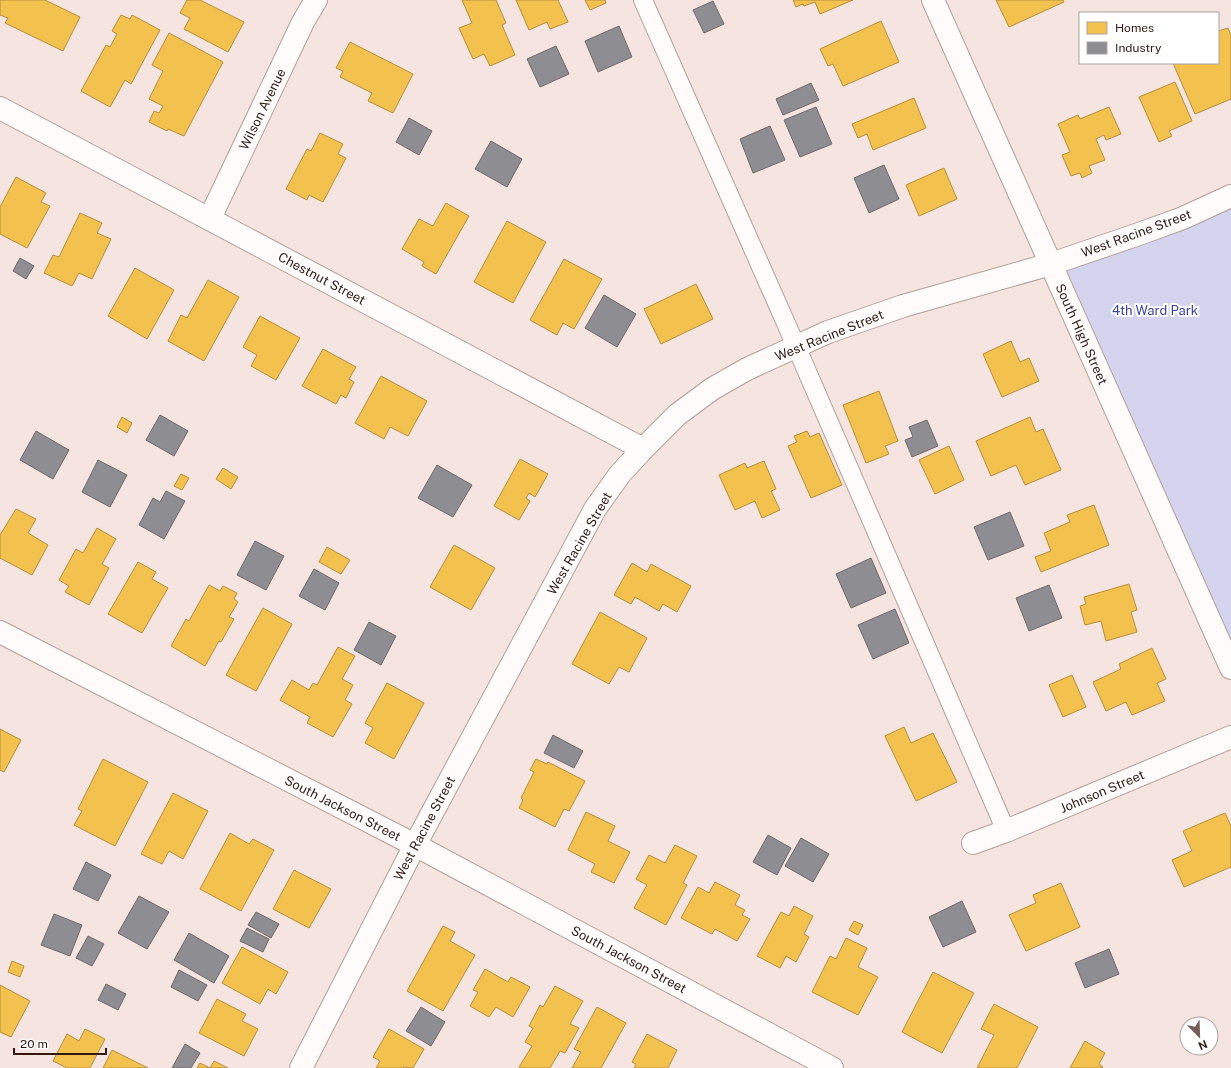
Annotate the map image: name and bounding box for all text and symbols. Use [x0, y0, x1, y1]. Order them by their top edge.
legend [1079, 12, 1219, 64]
text: Homes [1115, 21, 1154, 35]
text: Industry [1115, 41, 1162, 55]
street label: Wilson Avenue [236, 66, 289, 152]
street label: West Racine Street [1079, 207, 1193, 260]
street label: Chestnut Street [276, 249, 368, 308]
street label: South High Street [1052, 281, 1111, 387]
park label: 4th Ward Park [1112, 303, 1198, 318]
street label: West Racine Street [773, 307, 886, 364]
street label: West Racine Street [544, 489, 615, 597]
street label: Johnson Street [1058, 767, 1147, 816]
street label: South Jackson Street [282, 773, 403, 844]
street label: West Racine Street [391, 774, 458, 883]
street label: South Jackson Street [569, 923, 689, 996]
north arrow [1179, 1016, 1219, 1056]
scale bar [14, 1030, 106, 1056]
text: 20 m [20, 1037, 48, 1051]
text: N [1197, 1038, 1209, 1052]

